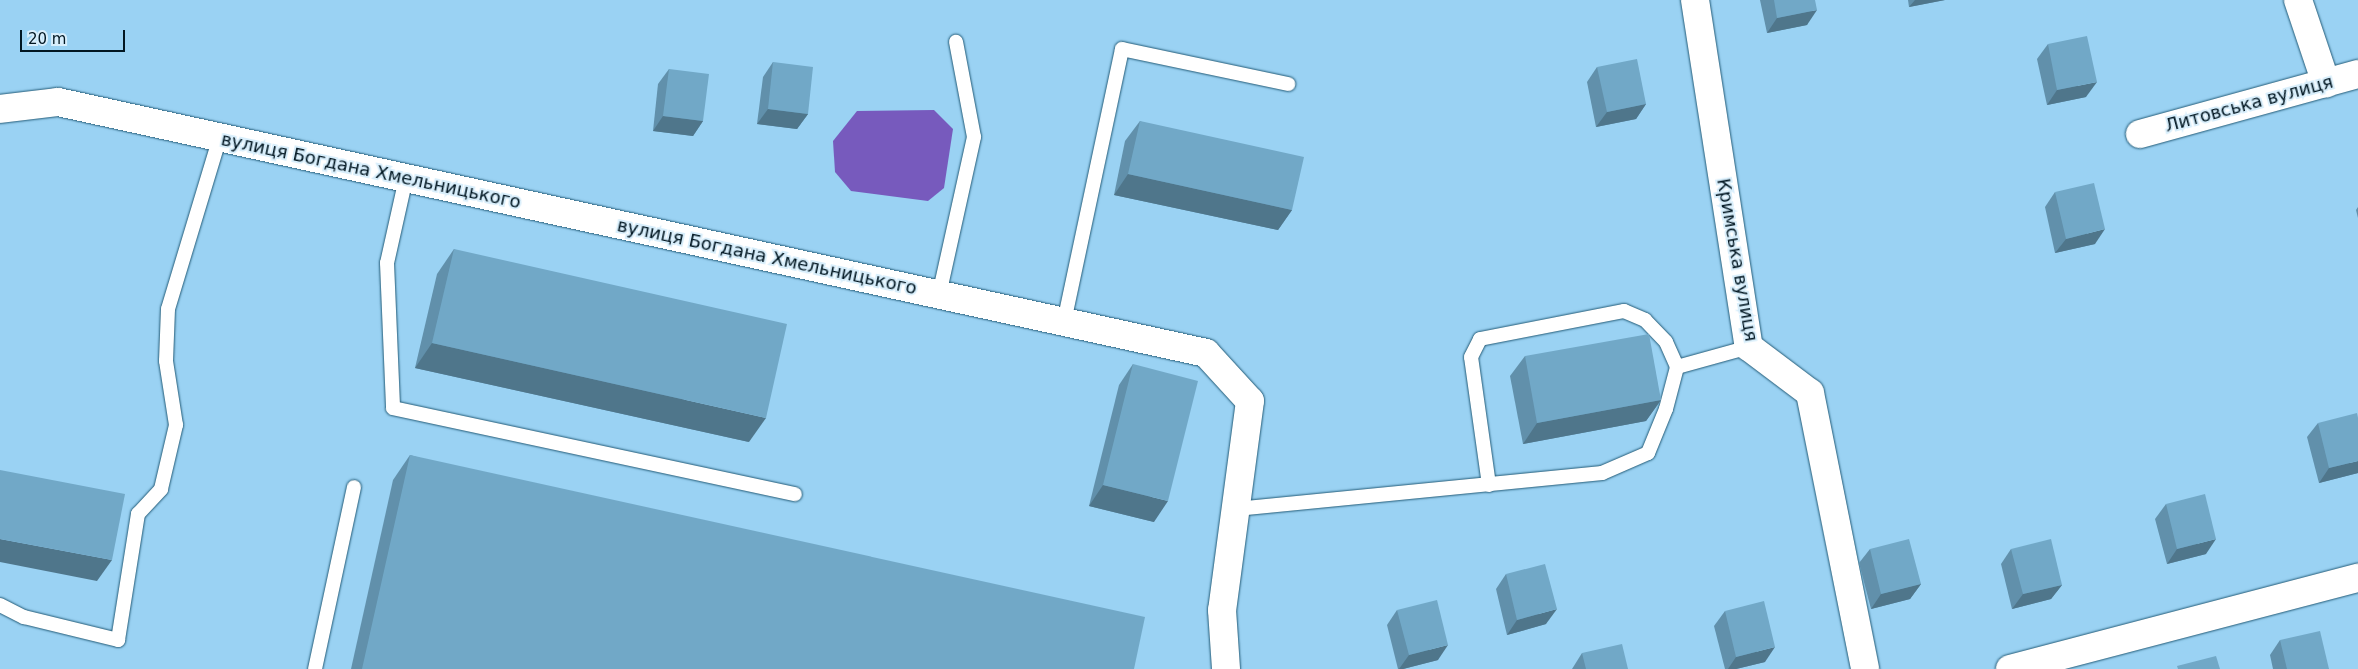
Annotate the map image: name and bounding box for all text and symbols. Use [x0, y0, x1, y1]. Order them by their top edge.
scale bar [22, 20, 128, 52]
text: 20 m [28, 30, 66, 48]
street label: Литовська вулиця [2163, 71, 2335, 137]
street label: вулиця Богдана Хмельницького [219, 129, 523, 213]
street label: Кримська вулиця [1712, 177, 1762, 343]
street label: вулиця Богдана Хмельницького [615, 215, 919, 299]

